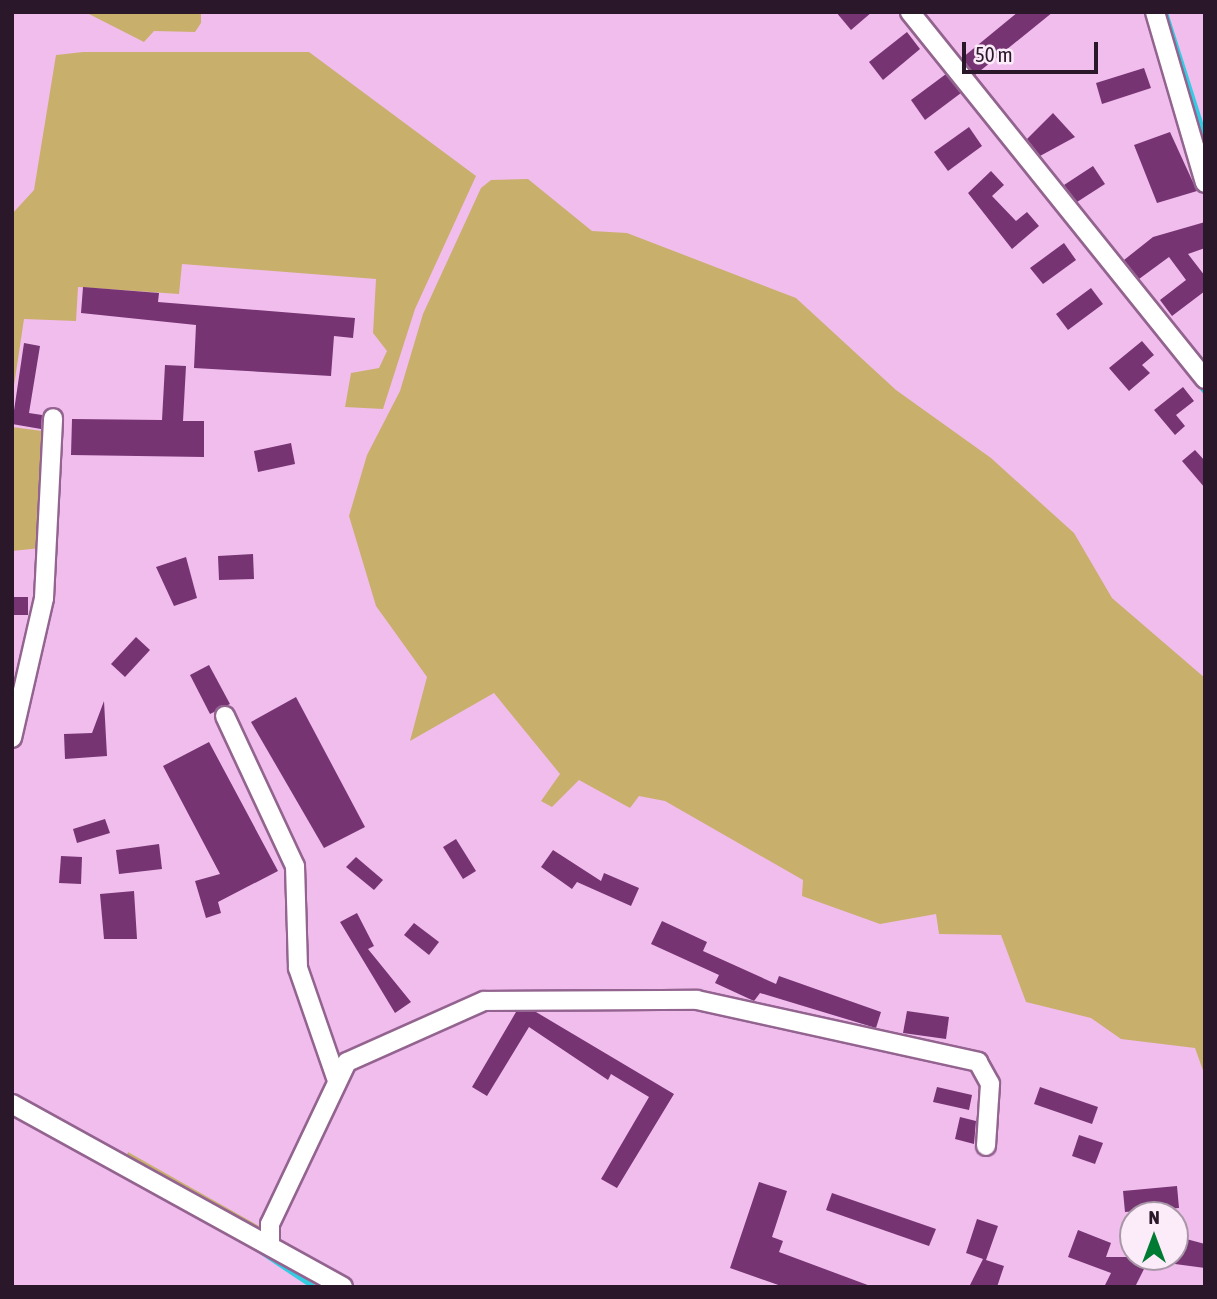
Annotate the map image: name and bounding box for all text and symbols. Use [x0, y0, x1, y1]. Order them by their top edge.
scale bar [965, 28, 1102, 72]
text: 50 m [975, 42, 1013, 66]
north arrow [1119, 1201, 1189, 1271]
text: N [1148, 1206, 1160, 1228]

